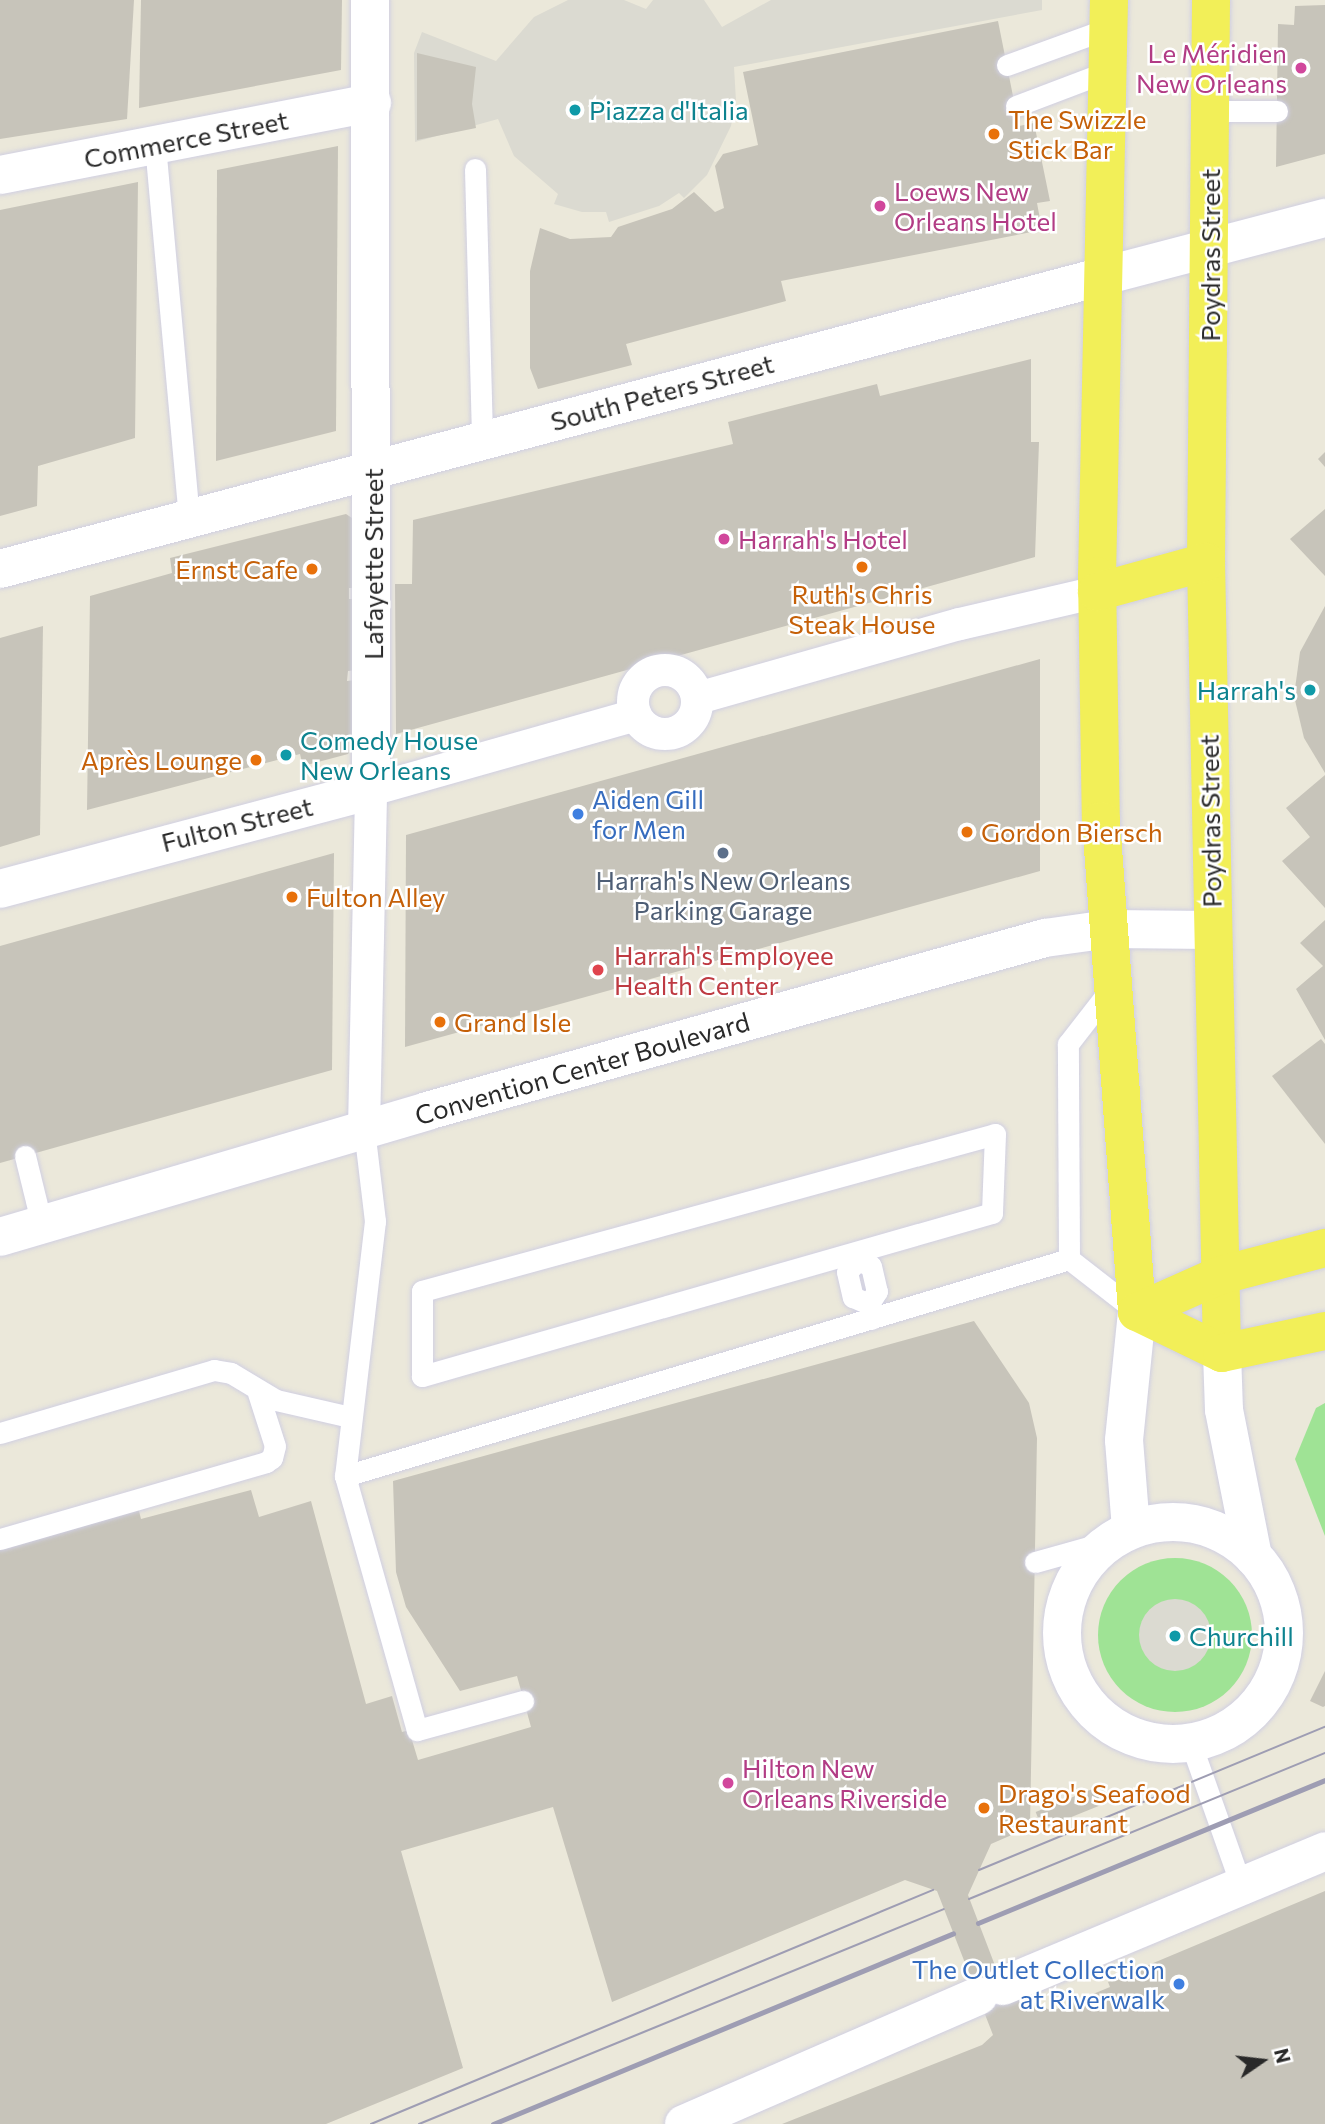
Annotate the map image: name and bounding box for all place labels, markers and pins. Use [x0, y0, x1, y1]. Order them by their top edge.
place label: Le Méridien New Orleans [1136, 37, 1287, 98]
marker: Le Méridien New Orleans [1293, 60, 1309, 76]
place label: Piazza d'Italia [589, 94, 749, 126]
marker: Piazza d'Italia [567, 102, 583, 118]
place label: The Swizzle Stick Bar [1008, 103, 1147, 164]
marker: The Swizzle Stick Bar [986, 126, 1002, 142]
place label: Loews New Orleans Hotel [894, 175, 1057, 236]
marker: Loews New Orleans Hotel [872, 198, 888, 214]
place label: Harrah's Hotel [738, 523, 908, 555]
marker: Harrah's Hotel [716, 531, 732, 547]
place label: Ernst Cafe [175, 553, 298, 585]
marker: Ruth's Chris Steak House [854, 559, 870, 575]
marker: Ernst Cafe [304, 561, 320, 577]
place label: Ruth's Chris Steak House [789, 578, 935, 640]
place label: Harrah's [1197, 674, 1296, 706]
marker: Harrah's [1302, 682, 1318, 698]
place label: Comedy House New Orleans [300, 724, 478, 786]
place label: Après Lounge [81, 744, 242, 776]
marker: Comedy House New Orleans [278, 747, 294, 763]
marker: Après Lounge [248, 752, 264, 768]
place label: Aiden Gill for Men [592, 783, 704, 844]
marker: Aiden Gill for Men [570, 806, 586, 822]
place label: Gordon Biersch [981, 816, 1163, 848]
marker: Gordon Biersch [959, 824, 975, 840]
marker: Harrah's New Orleans Parking Garage [715, 845, 731, 861]
place label: Harrah's New Orleans Parking Garage [595, 864, 851, 926]
place label: Fulton Alley [306, 881, 446, 913]
marker: Fulton Alley [284, 889, 300, 905]
place label: Harrah's Employee Health Center [614, 939, 834, 1000]
marker: Harrah's Employee Health Center [588, 960, 608, 980]
place label: Grand Isle [454, 1006, 571, 1038]
marker: Grand Isle [432, 1014, 448, 1030]
place label: Churchill [1189, 1620, 1294, 1652]
marker: Churchill [1167, 1628, 1183, 1644]
place label: Hilton New Orleans Riverside [742, 1752, 947, 1814]
marker: Hilton New Orleans Riverside [720, 1775, 736, 1791]
place label: Drago's Seafood Restaurant [998, 1777, 1191, 1839]
marker: Drago's Seafood Restaurant [976, 1800, 992, 1816]
place label: The Outlet Collection at Riverwalk [912, 1953, 1165, 2014]
marker: The Outlet Collection at Riverwalk [1171, 1976, 1187, 1992]

